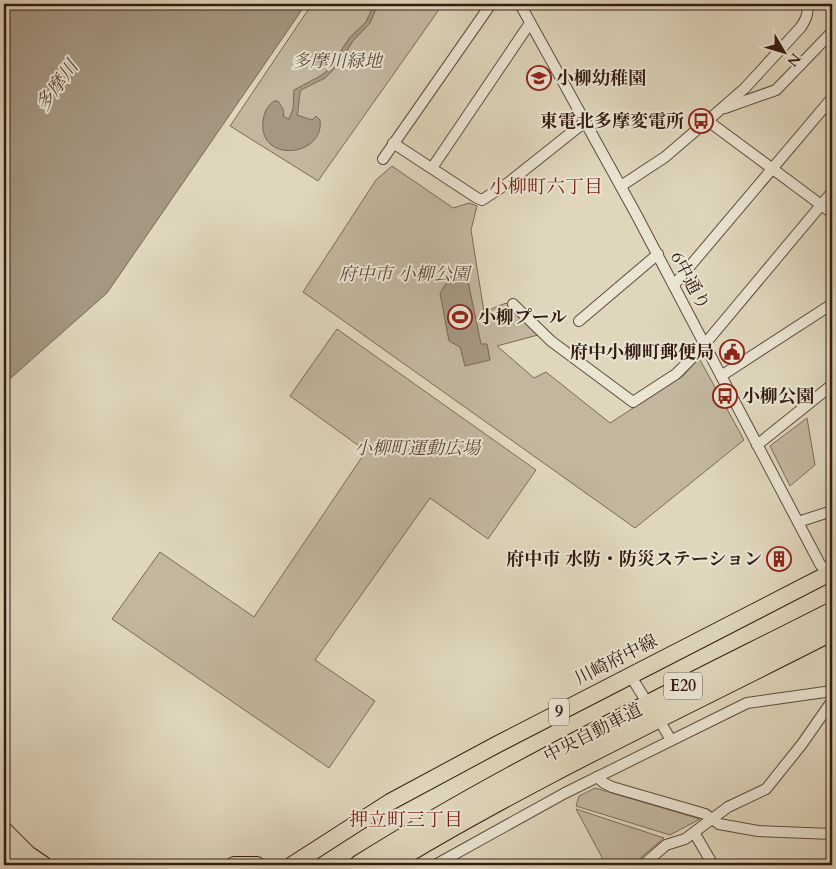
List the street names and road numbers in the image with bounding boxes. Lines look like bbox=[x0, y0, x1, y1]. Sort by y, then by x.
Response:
street label: 6中通り bbox=[664, 247, 716, 315]
street label: 川崎府中線 bbox=[570, 628, 662, 692]
road number: E20 bbox=[664, 672, 702, 699]
street label: 中央自動車道 bbox=[539, 697, 647, 769]
road number: 9 bbox=[549, 699, 569, 726]

